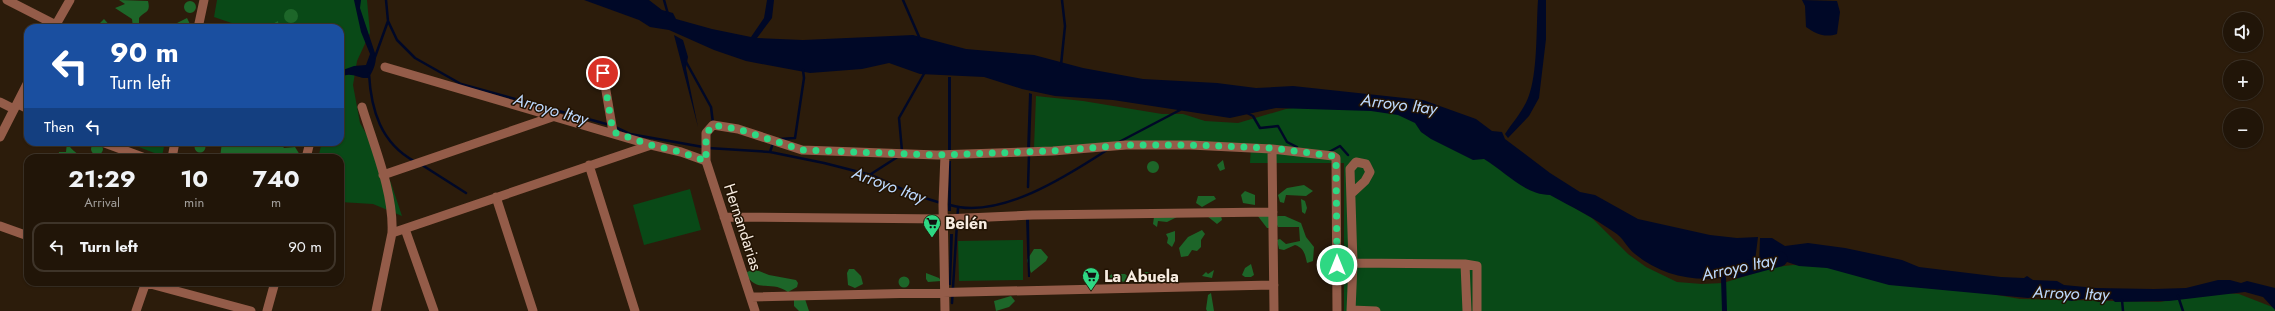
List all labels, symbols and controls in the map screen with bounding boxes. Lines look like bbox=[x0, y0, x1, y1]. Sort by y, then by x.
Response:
map controls bbox=[2223, 12, 2263, 148]
button: sound bbox=[2223, 12, 2263, 52]
text: 90 m bbox=[110, 32, 179, 73]
icon: left bbox=[44, 40, 96, 92]
pin bbox=[586, 56, 620, 90]
button: + bbox=[2223, 60, 2263, 100]
icon: arrive bbox=[592, 62, 614, 84]
text: Turn left bbox=[110, 70, 170, 96]
water label: Arroyo Itay bbox=[510, 87, 593, 132]
water label: Arroyo Itay bbox=[1359, 87, 1440, 121]
button: − bbox=[2223, 108, 2263, 148]
text: Then bbox=[44, 116, 74, 138]
icon: left bbox=[82, 116, 104, 138]
water label: Arroyo Itay bbox=[848, 160, 931, 210]
text: 21:29 bbox=[68, 161, 136, 196]
text: 10 bbox=[180, 161, 208, 196]
text: 740 bbox=[253, 161, 300, 196]
street label: Hernandarias bbox=[718, 181, 768, 273]
text: Arrival bbox=[84, 193, 120, 212]
text: min bbox=[184, 193, 204, 212]
text: m bbox=[271, 193, 281, 212]
place label: Belén bbox=[945, 212, 987, 235]
supermarket icon: Belén bbox=[922, 213, 942, 238]
icon: left bbox=[46, 236, 68, 258]
text: Turn left bbox=[80, 236, 138, 258]
text: 90 m bbox=[288, 236, 322, 258]
position arrow bbox=[1316, 244, 1358, 286]
water label: Arroyo Itay bbox=[1698, 247, 1781, 287]
place label: La Abuela bbox=[1104, 265, 1179, 288]
supermarket icon: La Abuela bbox=[1081, 266, 1101, 291]
water label: Arroyo Itay bbox=[2031, 280, 2111, 306]

